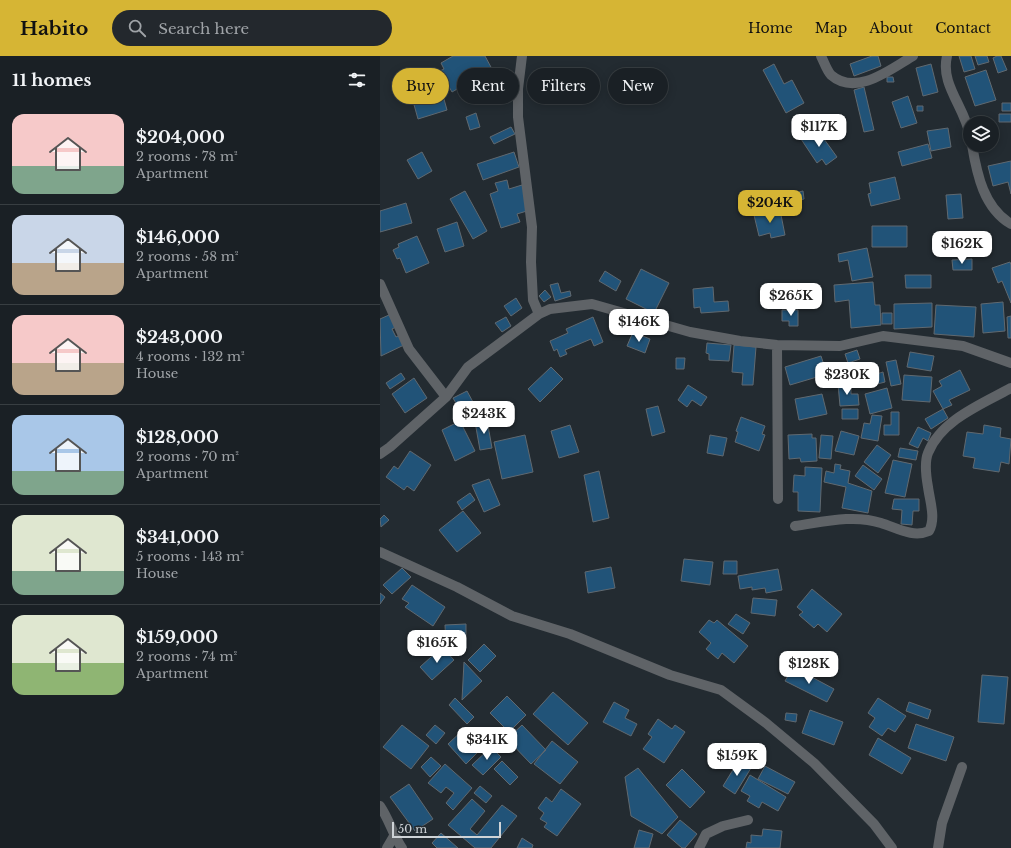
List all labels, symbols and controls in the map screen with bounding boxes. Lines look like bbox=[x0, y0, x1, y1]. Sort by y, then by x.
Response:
search box bbox=[112, 10, 392, 46]
text: Habito bbox=[20, 17, 88, 40]
icon: search bbox=[126, 17, 148, 39]
text: Search here bbox=[158, 19, 249, 38]
text: Home bbox=[748, 19, 793, 37]
text: Map bbox=[815, 19, 847, 37]
text: About bbox=[869, 19, 913, 37]
text: Contact bbox=[935, 19, 991, 37]
chip: Buy bbox=[392, 68, 449, 104]
chip: Rent bbox=[457, 68, 519, 104]
chip: Filters bbox=[527, 68, 600, 104]
chip: New bbox=[608, 68, 668, 104]
icon: filters bbox=[346, 69, 368, 91]
text: 11 homes bbox=[12, 70, 91, 91]
pin: $117K bbox=[791, 114, 847, 148]
map controls bbox=[963, 116, 999, 152]
button: layers bbox=[963, 116, 999, 152]
text: $117K bbox=[800, 118, 838, 135]
text: $204,000 bbox=[136, 127, 225, 148]
icon: home bbox=[44, 130, 92, 178]
text: 2 rooms · 78 m² bbox=[136, 148, 238, 165]
text: Apartment bbox=[136, 165, 208, 182]
pin: $204K bbox=[742, 190, 798, 224]
text: $204K bbox=[747, 194, 793, 211]
text: $146,000 bbox=[136, 227, 220, 248]
icon: home bbox=[44, 231, 92, 279]
pin: $162K bbox=[934, 231, 990, 265]
text: $162K bbox=[941, 235, 983, 252]
text: 2 rooms · 58 m² bbox=[136, 248, 238, 265]
text: Apartment bbox=[136, 265, 208, 282]
pin: $265K bbox=[763, 283, 819, 317]
text: $265K bbox=[769, 287, 813, 304]
pin: $146K bbox=[611, 309, 667, 343]
text: $146K bbox=[618, 313, 660, 330]
text: $243,000 bbox=[136, 327, 223, 348]
icon: home bbox=[44, 331, 92, 379]
text: 4 rooms · 132 m² bbox=[136, 348, 245, 365]
pin: $230K bbox=[819, 362, 875, 396]
text: House bbox=[136, 365, 178, 382]
text: $230K bbox=[824, 366, 870, 383]
pin: $243K bbox=[456, 401, 512, 435]
text: $243K bbox=[462, 405, 506, 422]
text: $128,000 bbox=[136, 427, 219, 448]
icon: home bbox=[44, 431, 92, 479]
text: 2 rooms · 70 m² bbox=[136, 448, 239, 465]
text: Apartment bbox=[136, 465, 208, 482]
text: $341,000 bbox=[136, 527, 219, 548]
icon: home bbox=[44, 531, 92, 579]
text: 5 rooms · 143 m² bbox=[136, 548, 244, 565]
text: House bbox=[136, 565, 178, 582]
text: $159,000 bbox=[136, 627, 218, 648]
pin: $165K bbox=[409, 630, 465, 664]
icon: home bbox=[44, 631, 92, 679]
text: $165K bbox=[416, 634, 458, 651]
text: 2 rooms · 74 m² bbox=[136, 648, 237, 665]
pin: $128K bbox=[781, 651, 837, 685]
text: $128K bbox=[788, 655, 830, 672]
text: Apartment bbox=[136, 665, 208, 682]
pin: $341K bbox=[459, 727, 515, 761]
text: $341K bbox=[466, 731, 508, 748]
pin: $159K bbox=[709, 743, 765, 777]
text: $159K bbox=[716, 747, 758, 764]
scale bar bbox=[392, 820, 501, 839]
text: 50 m bbox=[398, 822, 427, 836]

